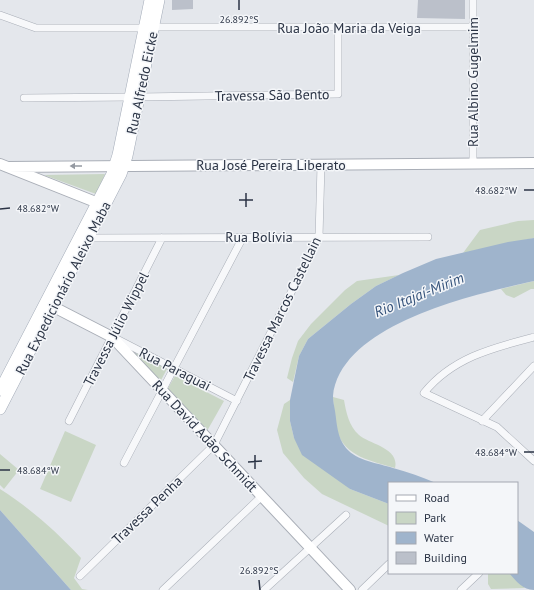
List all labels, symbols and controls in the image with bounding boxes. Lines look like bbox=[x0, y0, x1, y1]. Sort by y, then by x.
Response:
text: 26.892°S bbox=[220, 13, 258, 26]
street label: Rua Albino Gugelmim bbox=[464, 17, 482, 147]
street label: Rua João Maria da Veiga bbox=[277, 19, 421, 37]
street label: Rua Alfredo Eicke bbox=[122, 30, 162, 136]
street label: Travessa São Bento bbox=[214, 85, 330, 105]
street label: Rua José Pereira Liberato bbox=[196, 156, 346, 174]
one-way arrow bbox=[69, 163, 82, 169]
text: 48.682°W bbox=[475, 184, 518, 197]
street label: Rua Expedicionário Aleixo Maba bbox=[11, 198, 115, 378]
text: 48.682°W bbox=[17, 202, 60, 215]
street label: Rua Bolívia bbox=[225, 228, 293, 246]
street label: Travessa Marcos Castellain bbox=[239, 234, 325, 384]
water label: Rio Itajaí-Mirim bbox=[371, 268, 467, 321]
street label: Travessa Júlio Wippel bbox=[79, 269, 153, 389]
street label: Rua Paraguai bbox=[136, 343, 214, 395]
street label: Rua David Adão Schmidt bbox=[148, 376, 262, 496]
text: 48.684°W bbox=[475, 446, 518, 459]
text: 48.684°W bbox=[17, 464, 60, 477]
street label: Travessa Penha bbox=[108, 472, 186, 548]
legend bbox=[388, 482, 518, 574]
text: Road bbox=[424, 490, 449, 505]
text: Park bbox=[424, 510, 446, 525]
text: Water bbox=[424, 530, 454, 545]
text: Building bbox=[424, 550, 467, 565]
text: 26.892°S bbox=[240, 564, 278, 577]

